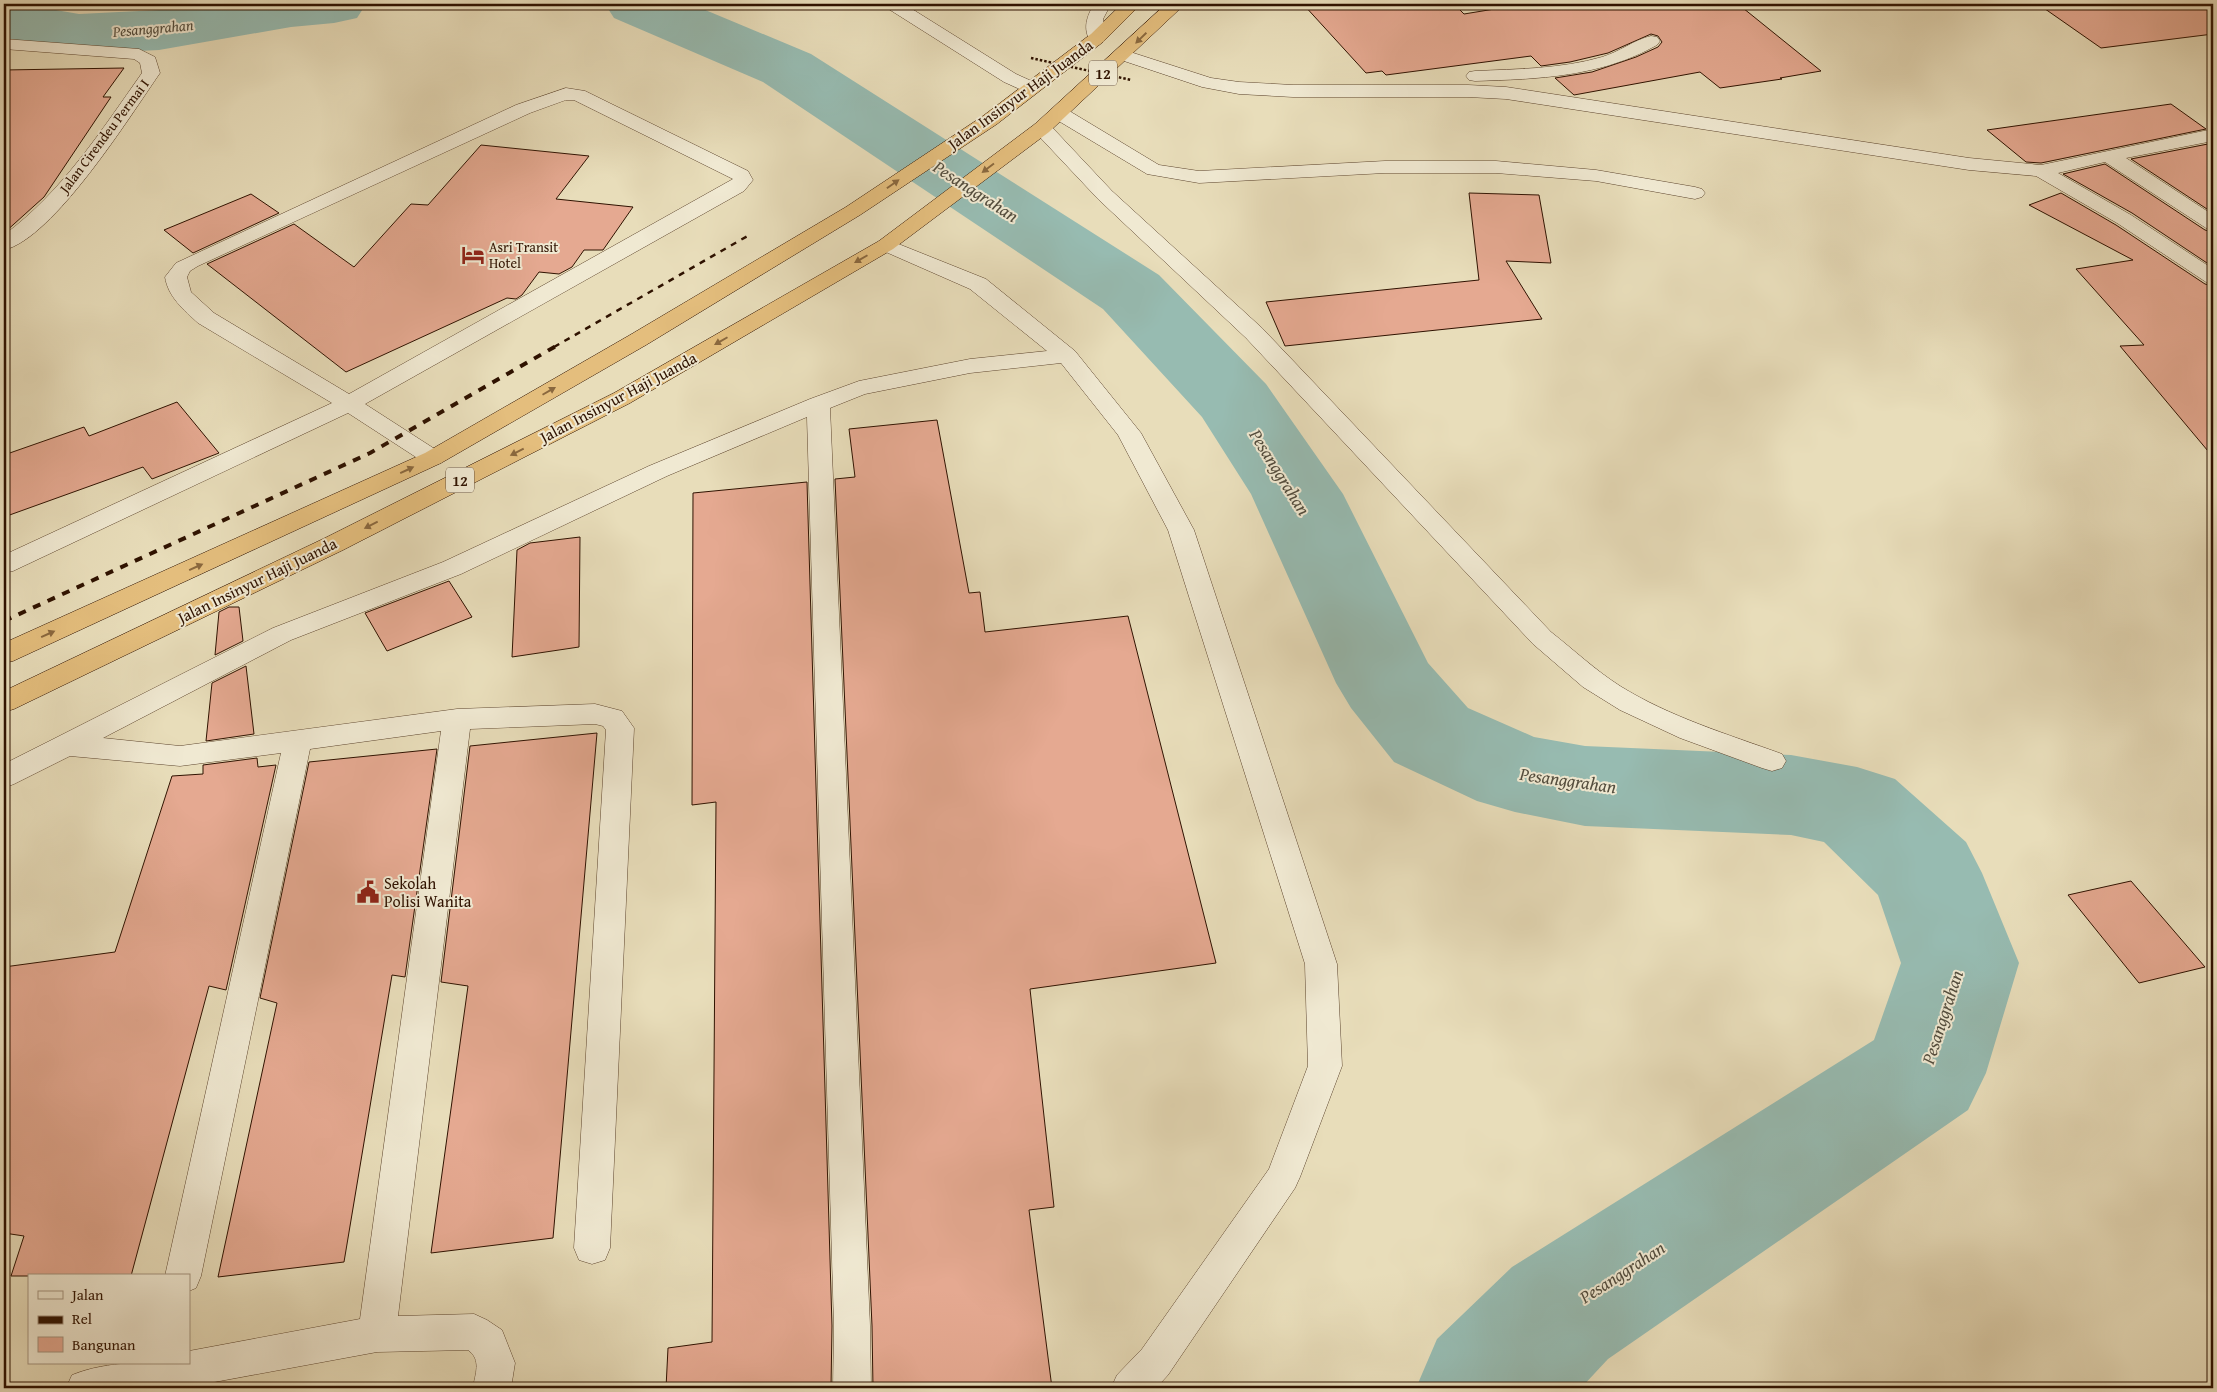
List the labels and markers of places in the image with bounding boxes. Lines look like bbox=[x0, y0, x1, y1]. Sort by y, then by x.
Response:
place label: Asri Transit Hotel bbox=[489, 237, 558, 273]
hotel icon: Asri Transit Hotel bbox=[460, 242, 486, 268]
place label: Sekolah Polisi Wanita bbox=[384, 871, 472, 913]
public building icon: Sekolah Polisi Wanita bbox=[355, 879, 381, 905]

